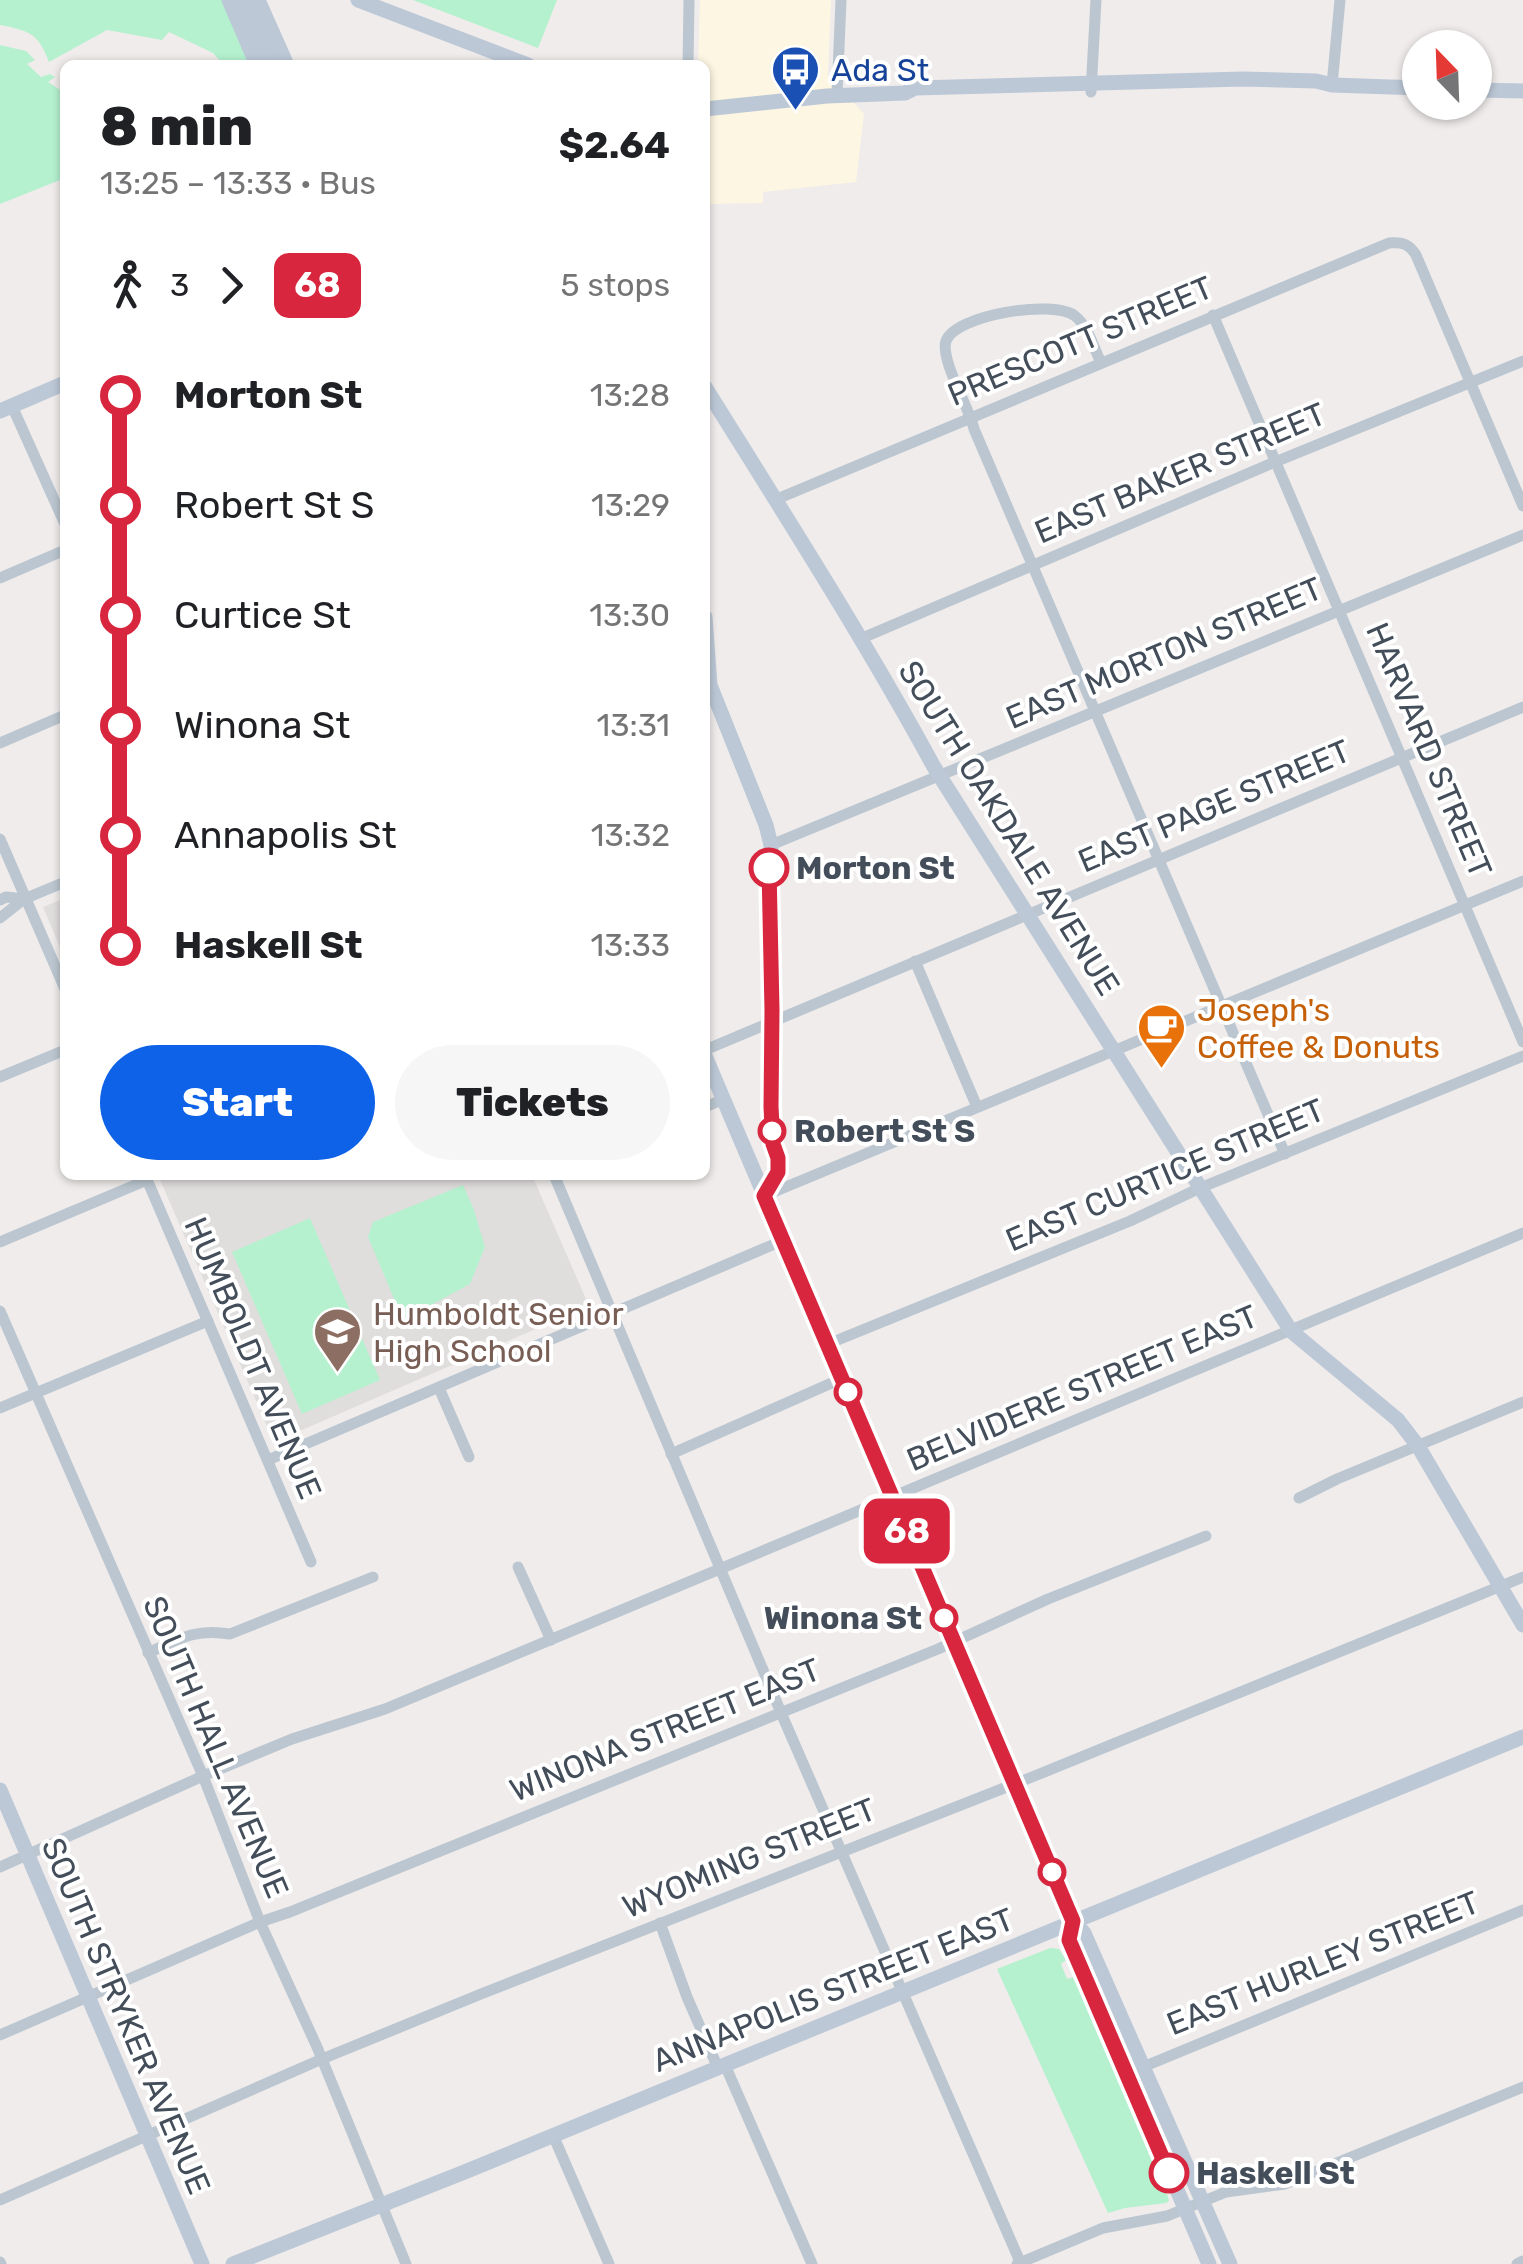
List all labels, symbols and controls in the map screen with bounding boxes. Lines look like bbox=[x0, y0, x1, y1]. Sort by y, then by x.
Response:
north arrow bbox=[1402, 30, 1492, 120]
map controls bbox=[1402, 30, 1492, 120]
bus stop icon: Ada St bbox=[770, 44, 822, 112]
place label: Ada St bbox=[831, 51, 929, 89]
text: 8 min bbox=[100, 94, 253, 159]
text: $2.64 bbox=[559, 122, 670, 168]
text: 13:25 – 13:33 · Bus bbox=[100, 164, 376, 202]
icon: walk bbox=[100, 258, 155, 313]
icon: forward bbox=[204, 258, 259, 313]
text: 68 bbox=[294, 264, 341, 306]
text: 3 bbox=[170, 266, 189, 304]
text: 5 stops bbox=[561, 266, 670, 304]
street label: PRESCOTT STREET bbox=[942, 268, 1218, 414]
text: Morton St bbox=[174, 372, 362, 418]
text: 13:28 bbox=[590, 376, 670, 414]
street label: EAST BAKER STREET bbox=[1029, 395, 1331, 551]
text: Robert St S bbox=[174, 482, 374, 528]
text: 13:29 bbox=[591, 486, 670, 524]
street label: EAST MORTON STREET bbox=[1000, 569, 1328, 737]
text: Curtice St bbox=[174, 592, 351, 638]
text: 13:30 bbox=[589, 596, 670, 634]
street label: HARVARD STREET bbox=[1358, 617, 1500, 883]
street label: SOUTH OAKDALE AVENUE bbox=[890, 654, 1128, 1002]
text: Winona St bbox=[174, 702, 350, 748]
text: 13:31 bbox=[597, 706, 670, 744]
street label: EAST PAGE STREET bbox=[1072, 732, 1356, 880]
text: Annapolis St bbox=[174, 812, 397, 858]
text: 13:32 bbox=[591, 816, 670, 854]
marker: Morton St bbox=[750, 849, 788, 887]
place label: Morton St bbox=[796, 849, 955, 887]
text: Haskell St bbox=[174, 922, 362, 968]
text: 13:33 bbox=[590, 926, 670, 964]
place label: Joseph's Coffee & Donuts bbox=[1197, 991, 1440, 1066]
cafe icon: Joseph's Coffee & Donuts bbox=[1136, 1002, 1188, 1070]
button: Start bbox=[100, 1045, 375, 1160]
button: Tickets bbox=[395, 1045, 670, 1160]
street label: EAST CURTICE STREET bbox=[1000, 1091, 1330, 1259]
place label: Robert St S bbox=[794, 1112, 975, 1150]
marker: Robert St S bbox=[759, 1118, 785, 1144]
street label: HUMBOLDT AVENUE bbox=[176, 1211, 330, 1505]
place label: Humboldt Senior High School bbox=[373, 1295, 624, 1370]
street label: BELVIDERE STREET EAST bbox=[901, 1297, 1263, 1479]
school or university icon: Humboldt Senior High School bbox=[312, 1306, 364, 1374]
unlabelled marker bbox=[835, 1379, 861, 1405]
line badge: 68 bbox=[862, 1498, 952, 1564]
text: 68 bbox=[884, 1510, 930, 1552]
street label: SOUTH HALL AVENUE bbox=[135, 1590, 297, 1904]
place label: Winona St bbox=[764, 1599, 922, 1637]
marker: Winona St bbox=[931, 1605, 957, 1631]
street label: WINONA STREET EAST bbox=[504, 1650, 826, 1810]
street label: WYOMING STREET bbox=[617, 1790, 881, 1926]
street label: SOUTH STRYKER AVENUE bbox=[34, 1832, 218, 2200]
unlabelled marker bbox=[1039, 1859, 1065, 1885]
street label: EAST HURLEY STREET bbox=[1161, 1883, 1485, 2043]
street label: ANNAPOLIS STREET EAST bbox=[647, 1900, 1019, 2080]
marker: Haskell St bbox=[1150, 2154, 1188, 2192]
place label: Haskell St bbox=[1196, 2154, 1355, 2192]

